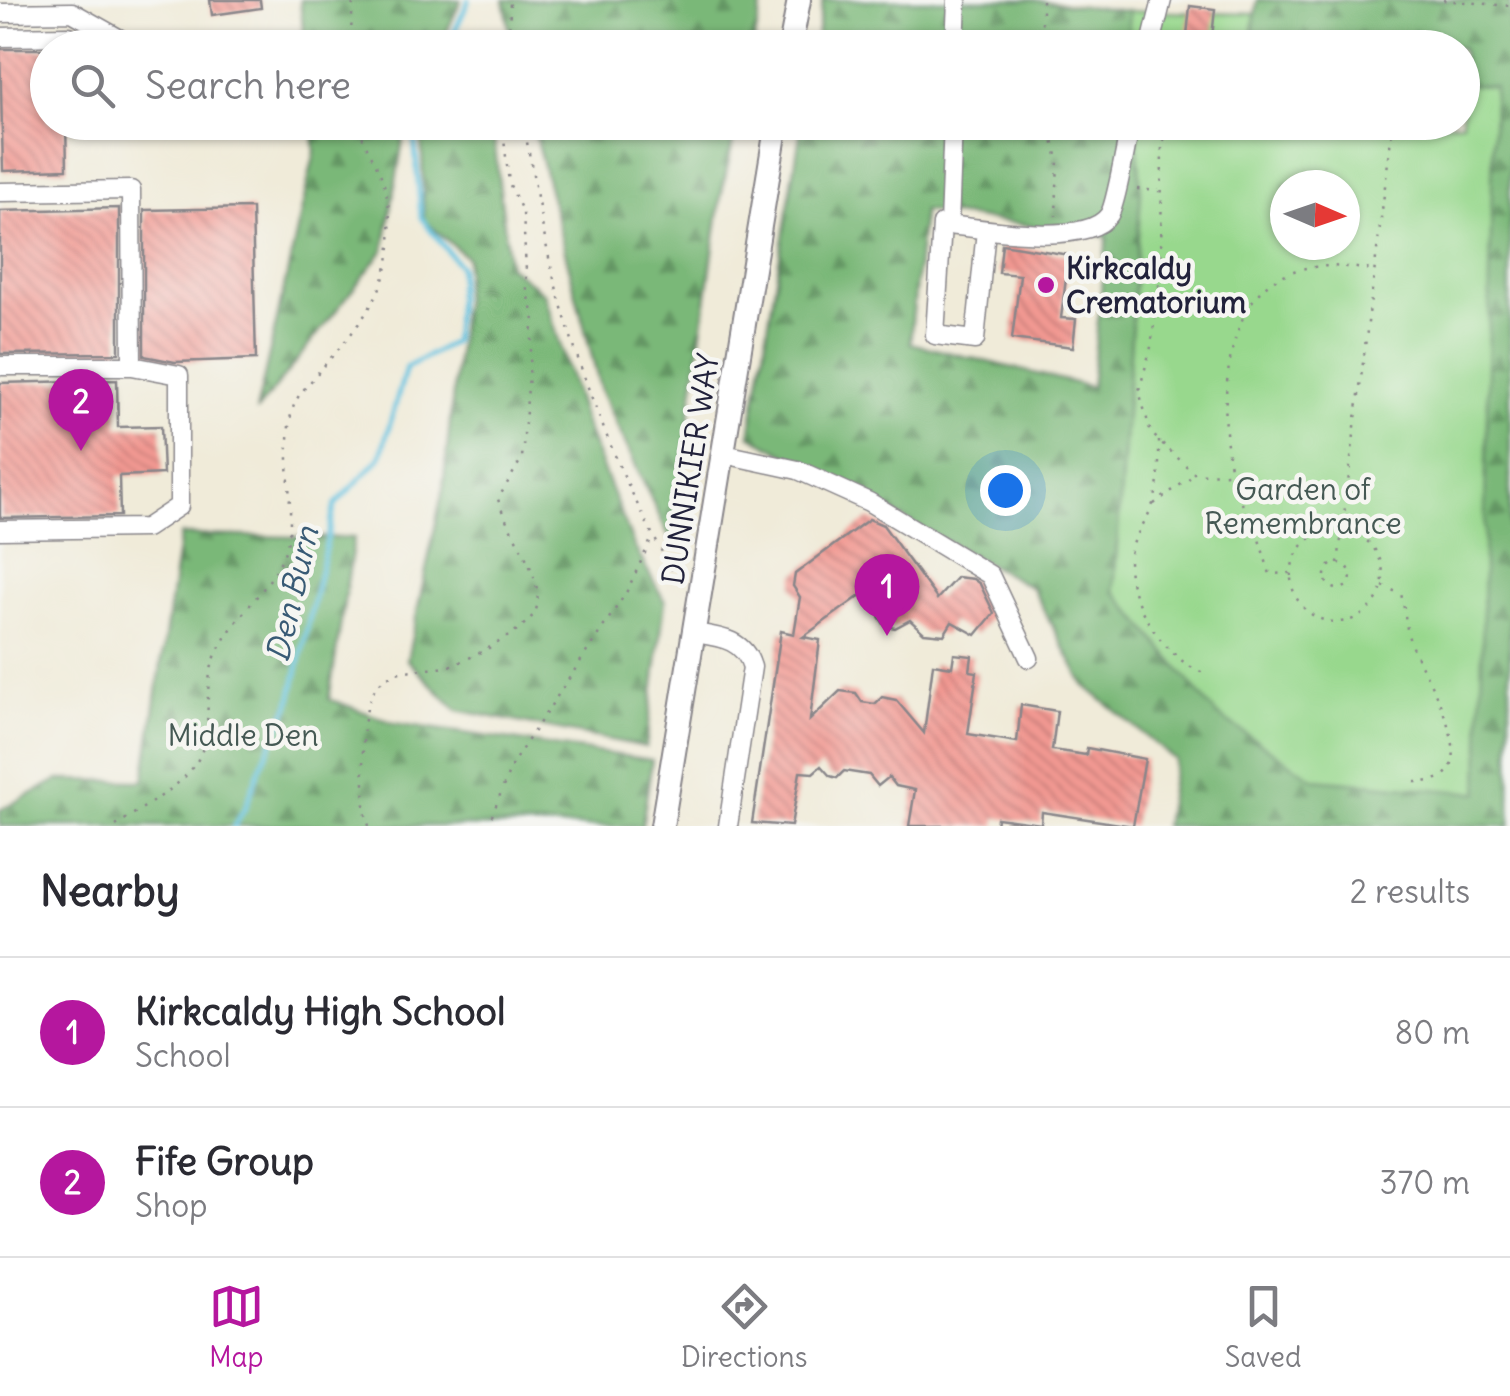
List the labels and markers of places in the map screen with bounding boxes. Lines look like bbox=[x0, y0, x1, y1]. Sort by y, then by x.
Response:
place label: Kirkcaldy Crematorium bbox=[1066, 249, 1246, 321]
marker: Kirkcaldy Crematorium bbox=[1035, 274, 1057, 296]
pin: 2 bbox=[48, 368, 114, 451]
pin: 1 bbox=[854, 554, 920, 636]

